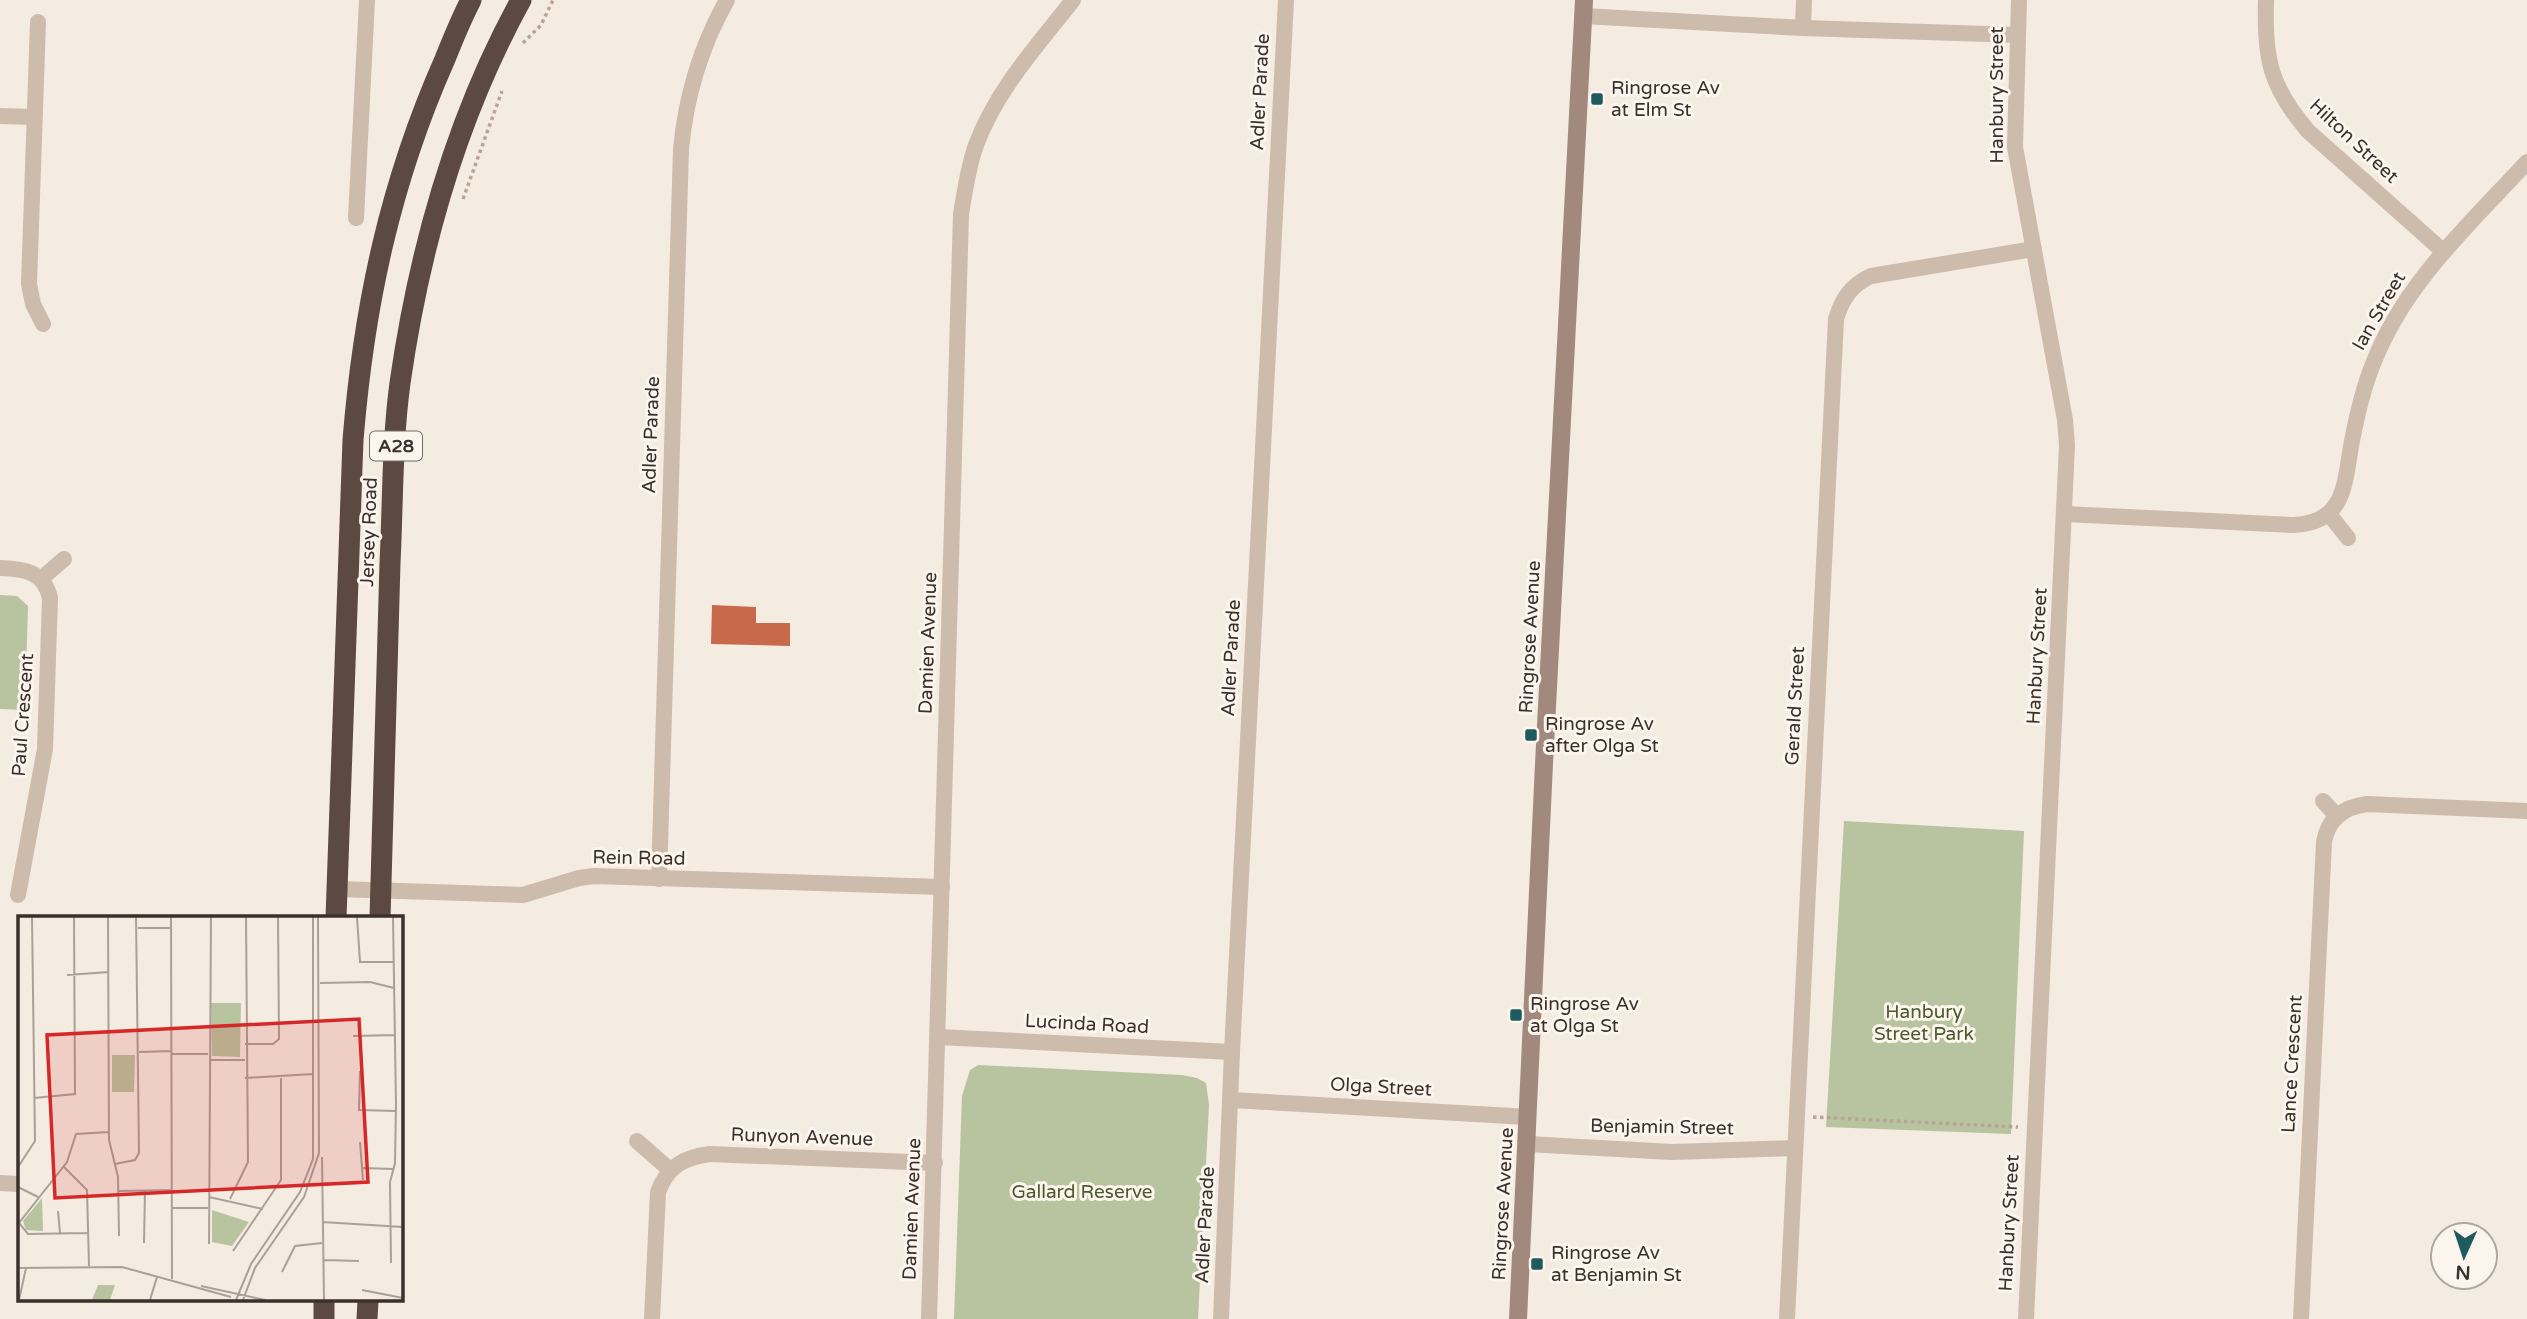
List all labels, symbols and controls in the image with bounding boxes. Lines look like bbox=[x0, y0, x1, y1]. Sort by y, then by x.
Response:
street label: Hanbury Street bbox=[1986, 27, 2008, 163]
street label: Adler Parade bbox=[1246, 33, 1274, 151]
place label: Ringrose Av at Elm St bbox=[1611, 77, 1720, 121]
marker: Ringrose Av at Elm St bbox=[1589, 91, 1605, 107]
street label: Hilton Street bbox=[2305, 94, 2403, 188]
street label: Ian Street bbox=[2348, 268, 2410, 354]
street label: Adler Parade bbox=[638, 376, 664, 494]
road number: A28 bbox=[370, 432, 422, 461]
street label: Jersey Road bbox=[356, 477, 382, 587]
street label: Ringrose Avenue bbox=[1515, 560, 1545, 714]
street label: Damien Avenue bbox=[915, 572, 941, 714]
street label: Hanbury Street bbox=[2022, 587, 2052, 725]
street label: Adler Parade bbox=[1217, 599, 1245, 717]
street label: Gerald Street bbox=[1781, 646, 1809, 766]
street label: Paul Crescent bbox=[8, 653, 38, 777]
place label: Ringrose Av after Olga St bbox=[1545, 713, 1659, 757]
marker: Ringrose Av after Olga St bbox=[1523, 727, 1539, 743]
street label: Rein Road bbox=[592, 846, 686, 870]
inset map bbox=[18, 916, 402, 1302]
place label: Ringrose Av at Olga St bbox=[1530, 993, 1639, 1037]
street label: Lance Crescent bbox=[2277, 994, 2307, 1134]
park label: Hanbury Street Park bbox=[1874, 1001, 1974, 1045]
marker: Ringrose Av at Olga St bbox=[1508, 1007, 1524, 1023]
street label: Lucinda Road bbox=[1024, 1010, 1150, 1038]
street label: Olga Street bbox=[1330, 1073, 1432, 1101]
street label: Benjamin Street bbox=[1590, 1115, 1734, 1139]
street label: Runyon Avenue bbox=[730, 1124, 874, 1150]
street label: Ringrose Avenue bbox=[1488, 1127, 1518, 1281]
street label: Damien Avenue bbox=[899, 1138, 925, 1280]
street label: Hanbury Street bbox=[1994, 1154, 2024, 1292]
street label: Adler Parade bbox=[1191, 1166, 1219, 1284]
park label: Gallard Reserve bbox=[1011, 1181, 1153, 1203]
north arrow bbox=[2429, 1221, 2499, 1291]
place label: Ringrose Av at Benjamin St bbox=[1551, 1242, 1682, 1286]
marker: Ringrose Av at Benjamin St bbox=[1529, 1256, 1545, 1272]
text: N bbox=[2455, 1261, 2471, 1283]

